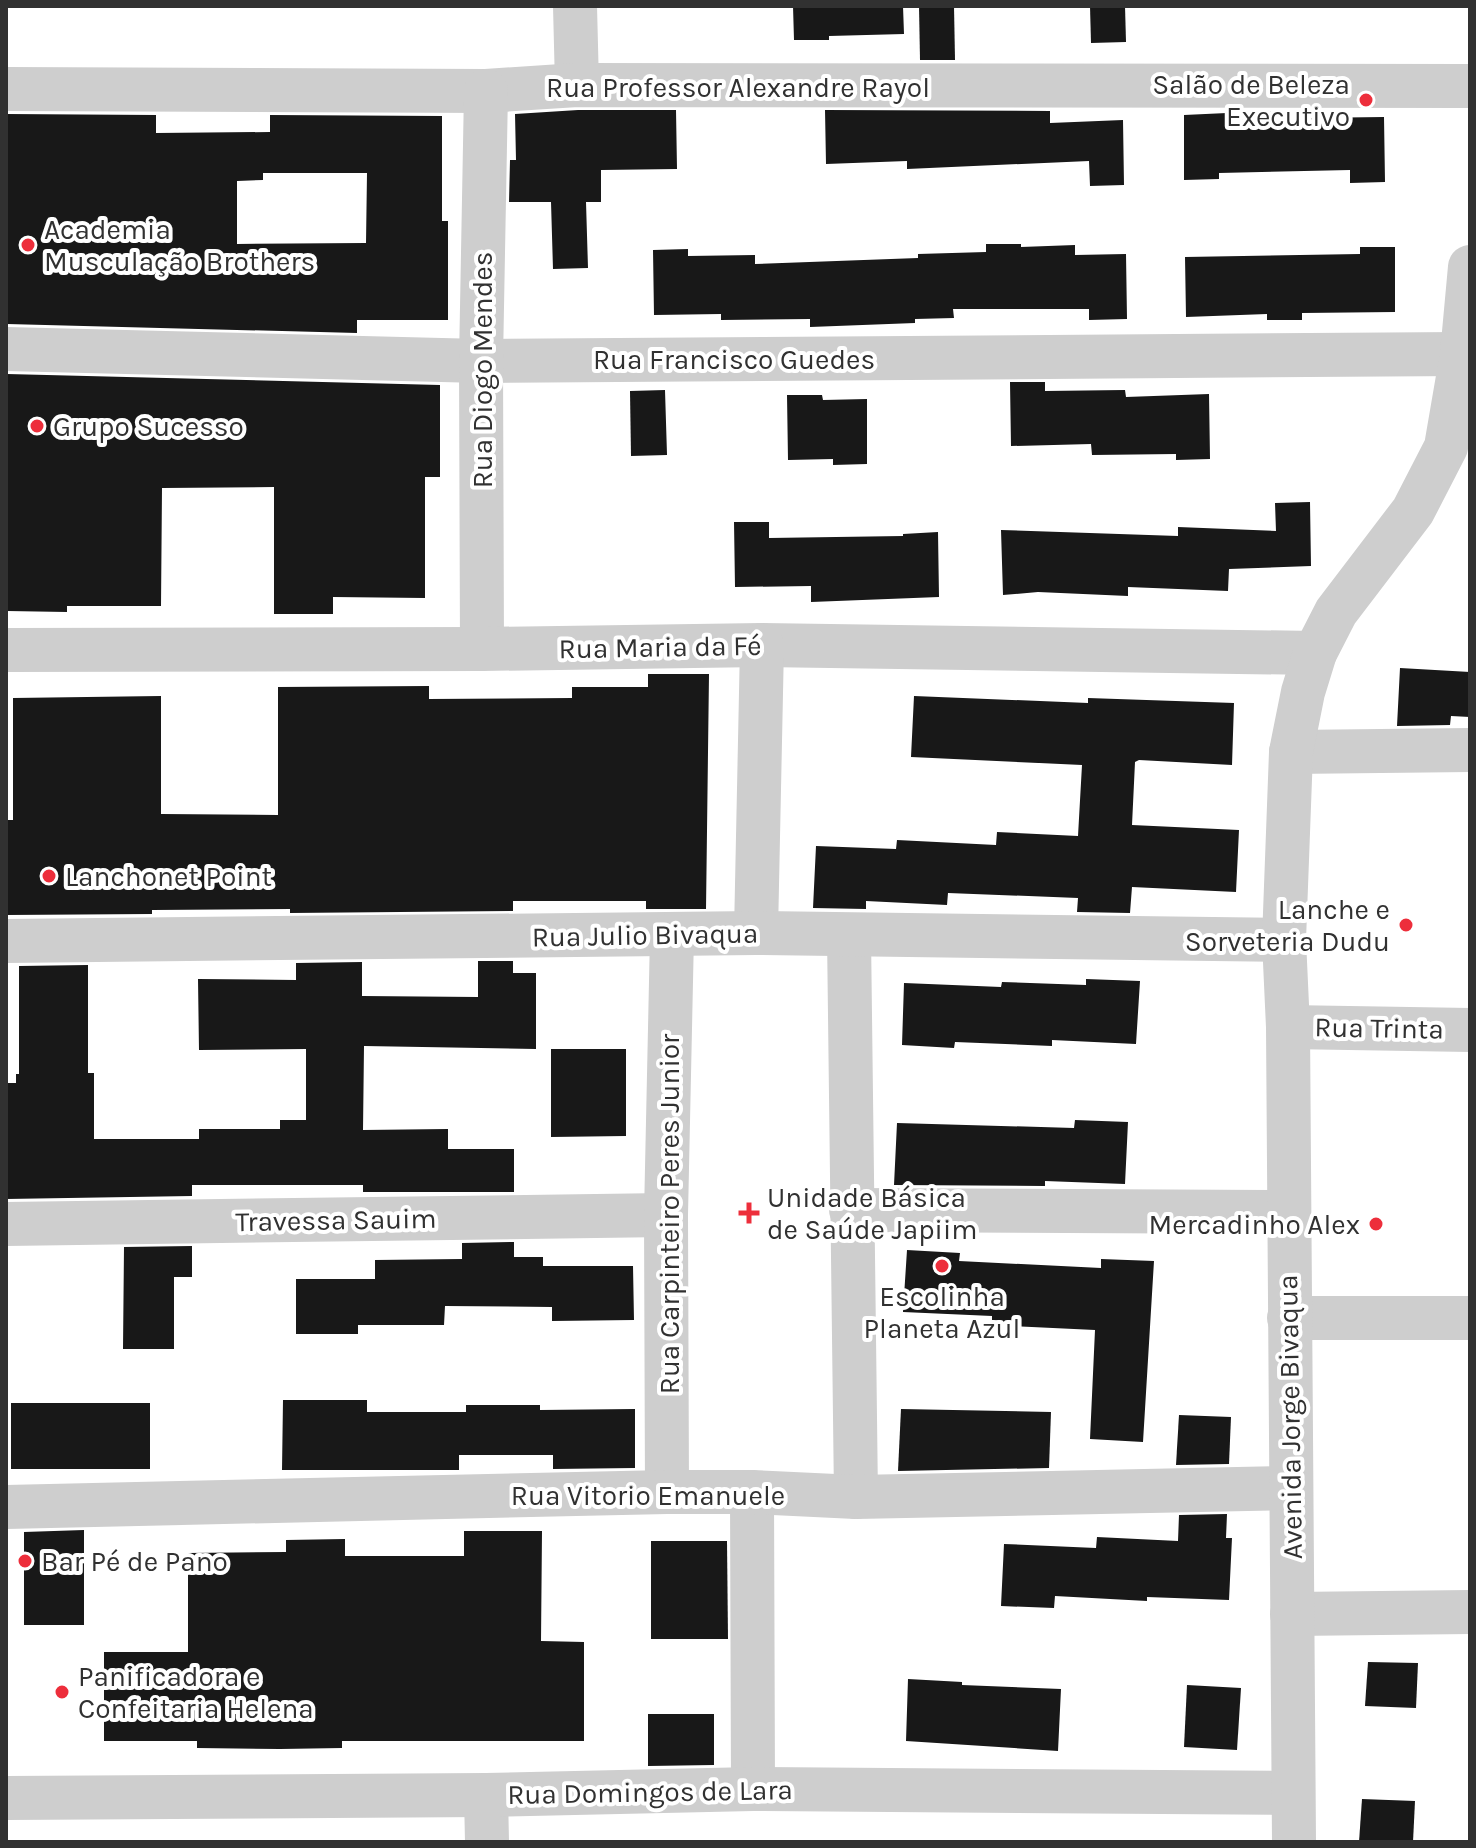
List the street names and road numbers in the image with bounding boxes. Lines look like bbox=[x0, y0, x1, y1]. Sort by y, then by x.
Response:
street label: Rua Professor Alexandre Rayol bbox=[546, 71, 930, 104]
street label: Rua Diogo Mendes bbox=[466, 252, 499, 488]
street label: Rua Francisco Guedes bbox=[593, 343, 875, 376]
street label: Rua Maria da Fé bbox=[558, 629, 762, 665]
street label: Rua Julio Bivaqua bbox=[531, 917, 759, 953]
street label: Rua Trinta bbox=[1314, 1010, 1444, 1046]
street label: Rua Carpinteiro Peres Junior bbox=[653, 1033, 686, 1394]
street label: Travessa Sauim bbox=[235, 1202, 437, 1238]
street label: Avenida Jorge Bivaqua bbox=[1271, 1274, 1309, 1560]
street label: Rua Vitorio Emanuele bbox=[511, 1479, 785, 1512]
street label: Rua Domingos de Lara bbox=[507, 1773, 793, 1811]

